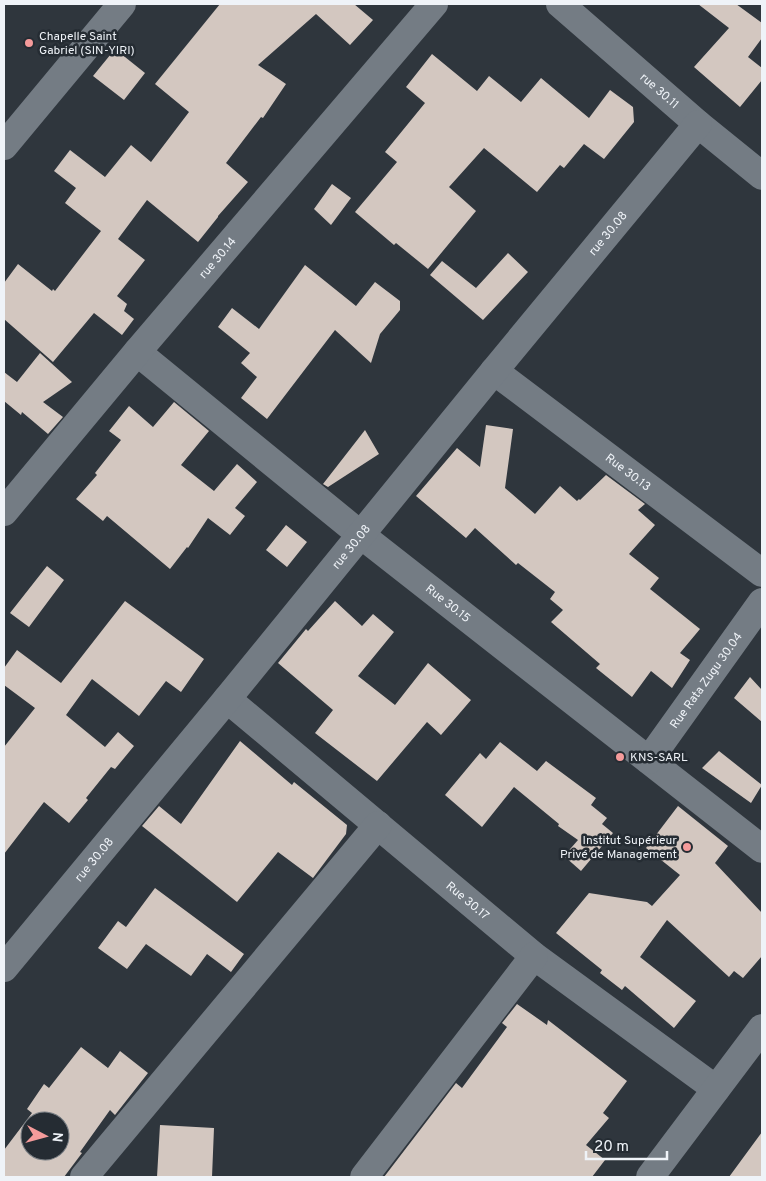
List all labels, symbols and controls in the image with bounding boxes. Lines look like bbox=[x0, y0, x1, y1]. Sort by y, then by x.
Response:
place label: Chapelle Saint Gabriel (SIN-YIRI) bbox=[39, 29, 135, 59]
marker: Chapelle Saint Gabriel (SIN-YIRI) bbox=[23, 37, 35, 49]
street label: rue 30.11 bbox=[636, 70, 682, 113]
street label: rue 30.08 bbox=[585, 208, 632, 259]
street label: rue 30.14 bbox=[196, 234, 240, 283]
street label: Rue 30.13 bbox=[602, 451, 654, 495]
street label: rue 30.08 bbox=[329, 522, 375, 573]
street label: Rue 30.15 bbox=[422, 581, 473, 627]
street label: Rue Rata Zugu 30.04 bbox=[667, 629, 747, 732]
place label: KNS-SARL bbox=[630, 750, 688, 766]
marker: KNS-SARL bbox=[614, 751, 626, 763]
place label: Institut Supérieur Privé de Management bbox=[560, 833, 677, 863]
street label: rue 30.08 bbox=[72, 835, 118, 886]
marker: Institut Supérieur Privé de Management bbox=[681, 841, 693, 853]
street label: Rue 30.17 bbox=[442, 878, 492, 924]
north arrow bbox=[20, 1111, 70, 1161]
scale bar bbox=[586, 1128, 667, 1160]
text: N bbox=[47, 1131, 65, 1143]
text: 20 m bbox=[594, 1138, 629, 1157]

